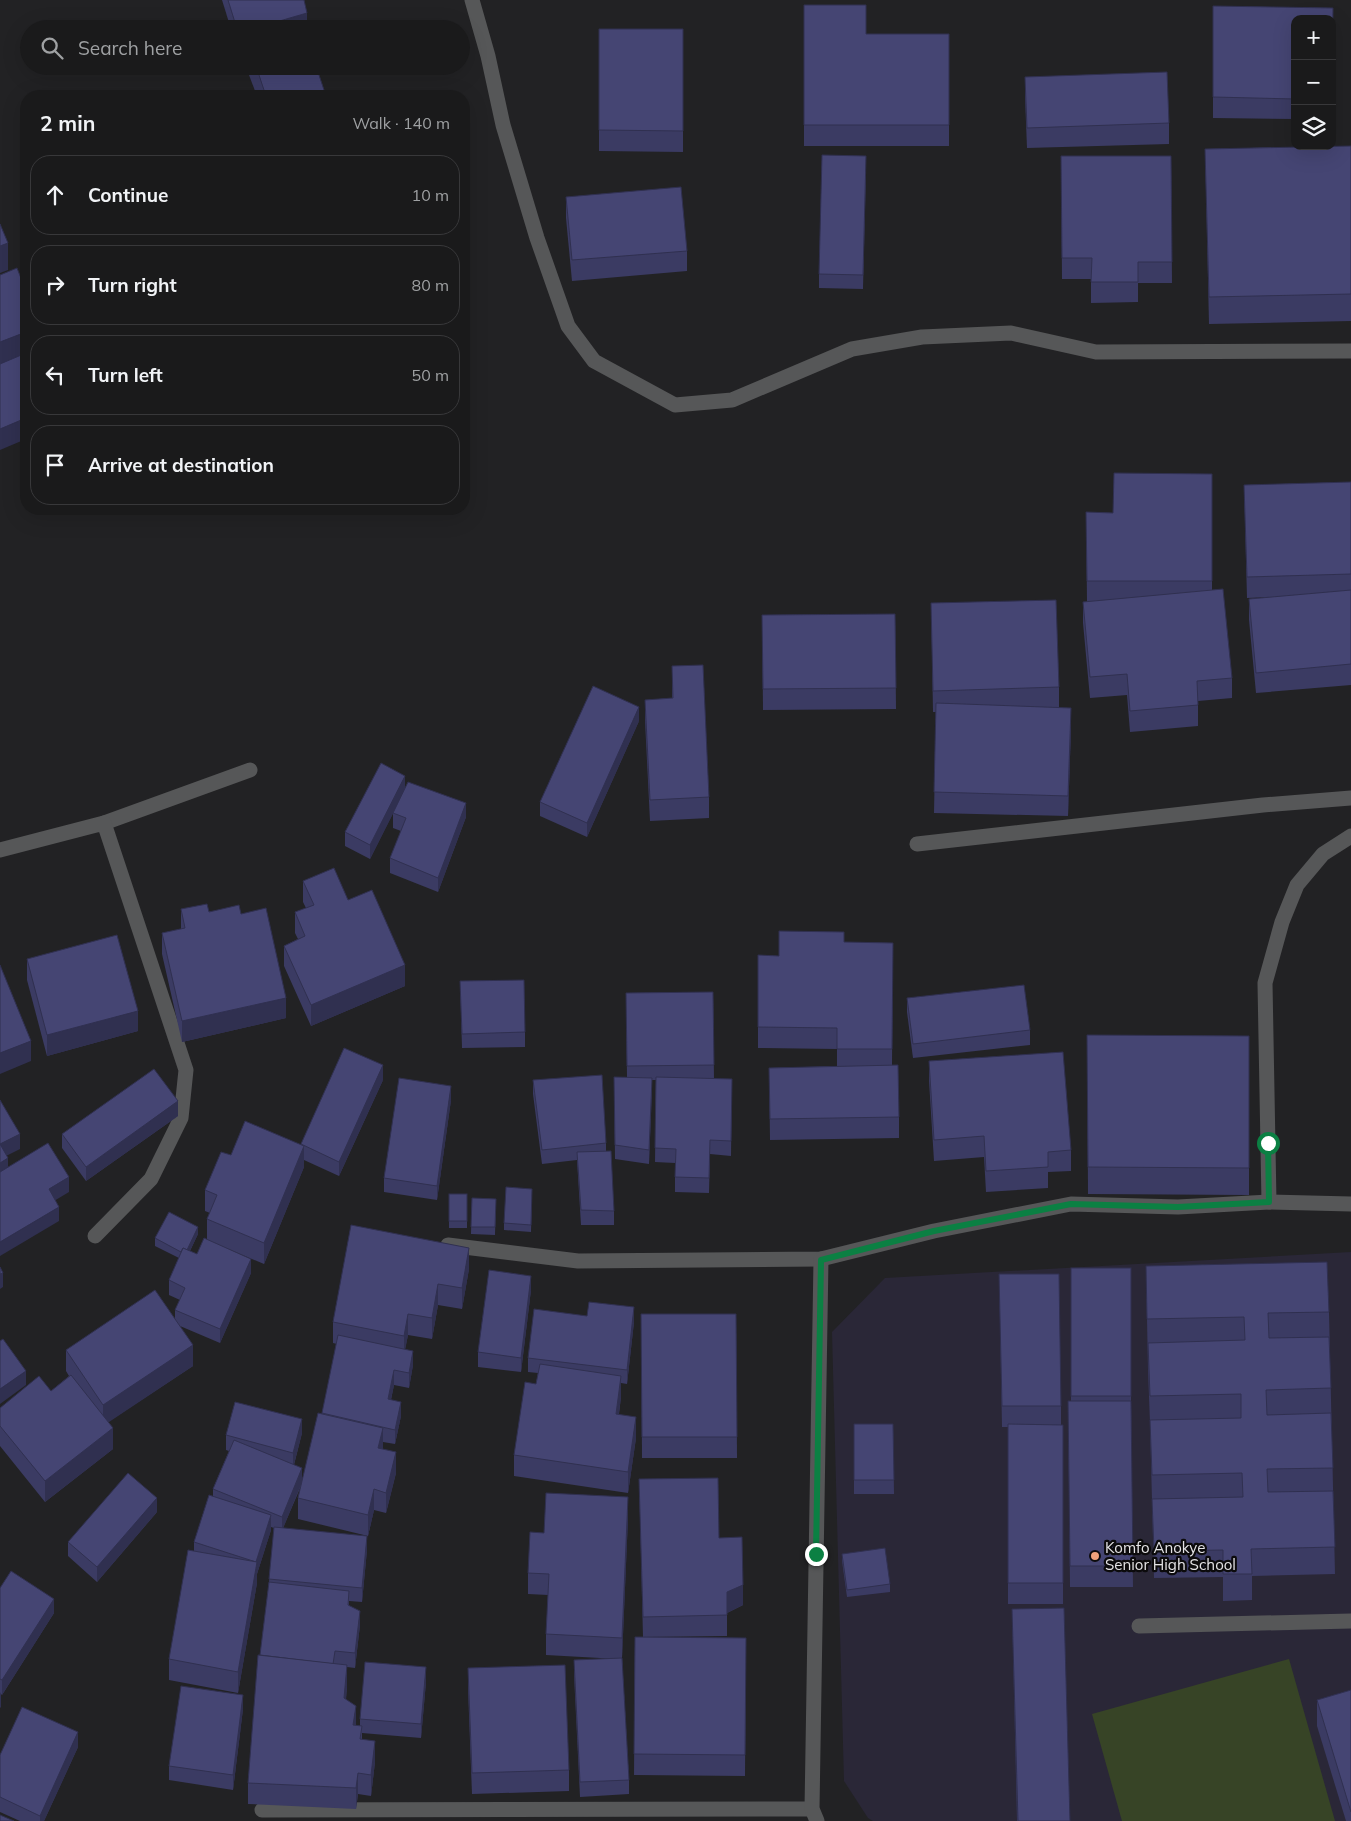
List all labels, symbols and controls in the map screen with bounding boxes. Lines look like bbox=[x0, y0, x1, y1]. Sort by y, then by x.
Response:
map controls bbox=[1291, 15, 1336, 150]
button: + bbox=[1291, 15, 1336, 60]
search box bbox=[20, 20, 470, 75]
icon: search bbox=[38, 34, 66, 62]
text: Search here bbox=[78, 36, 182, 60]
button: − bbox=[1291, 60, 1336, 105]
button: layers bbox=[1291, 105, 1336, 150]
text: 2 min bbox=[40, 110, 95, 136]
text: Walk · 140 m bbox=[352, 113, 450, 133]
icon: ahead bbox=[41, 181, 69, 209]
text: Continue bbox=[88, 183, 168, 207]
text: 10 m bbox=[412, 185, 449, 205]
icon: right bbox=[41, 271, 69, 299]
text: Turn right bbox=[88, 273, 177, 297]
text: 80 m bbox=[412, 275, 449, 295]
icon: left bbox=[41, 361, 69, 389]
text: Turn left bbox=[88, 363, 163, 387]
text: 50 m bbox=[412, 365, 449, 385]
icon: arrive bbox=[41, 451, 69, 479]
text: Arrive at destination bbox=[88, 453, 274, 477]
route start bbox=[1257, 1132, 1280, 1155]
place label: Komfo Anokye Senior High School bbox=[1105, 1538, 1236, 1574]
route end bbox=[805, 1543, 828, 1566]
marker: Komfo Anokye Senior High School bbox=[1089, 1550, 1101, 1562]

